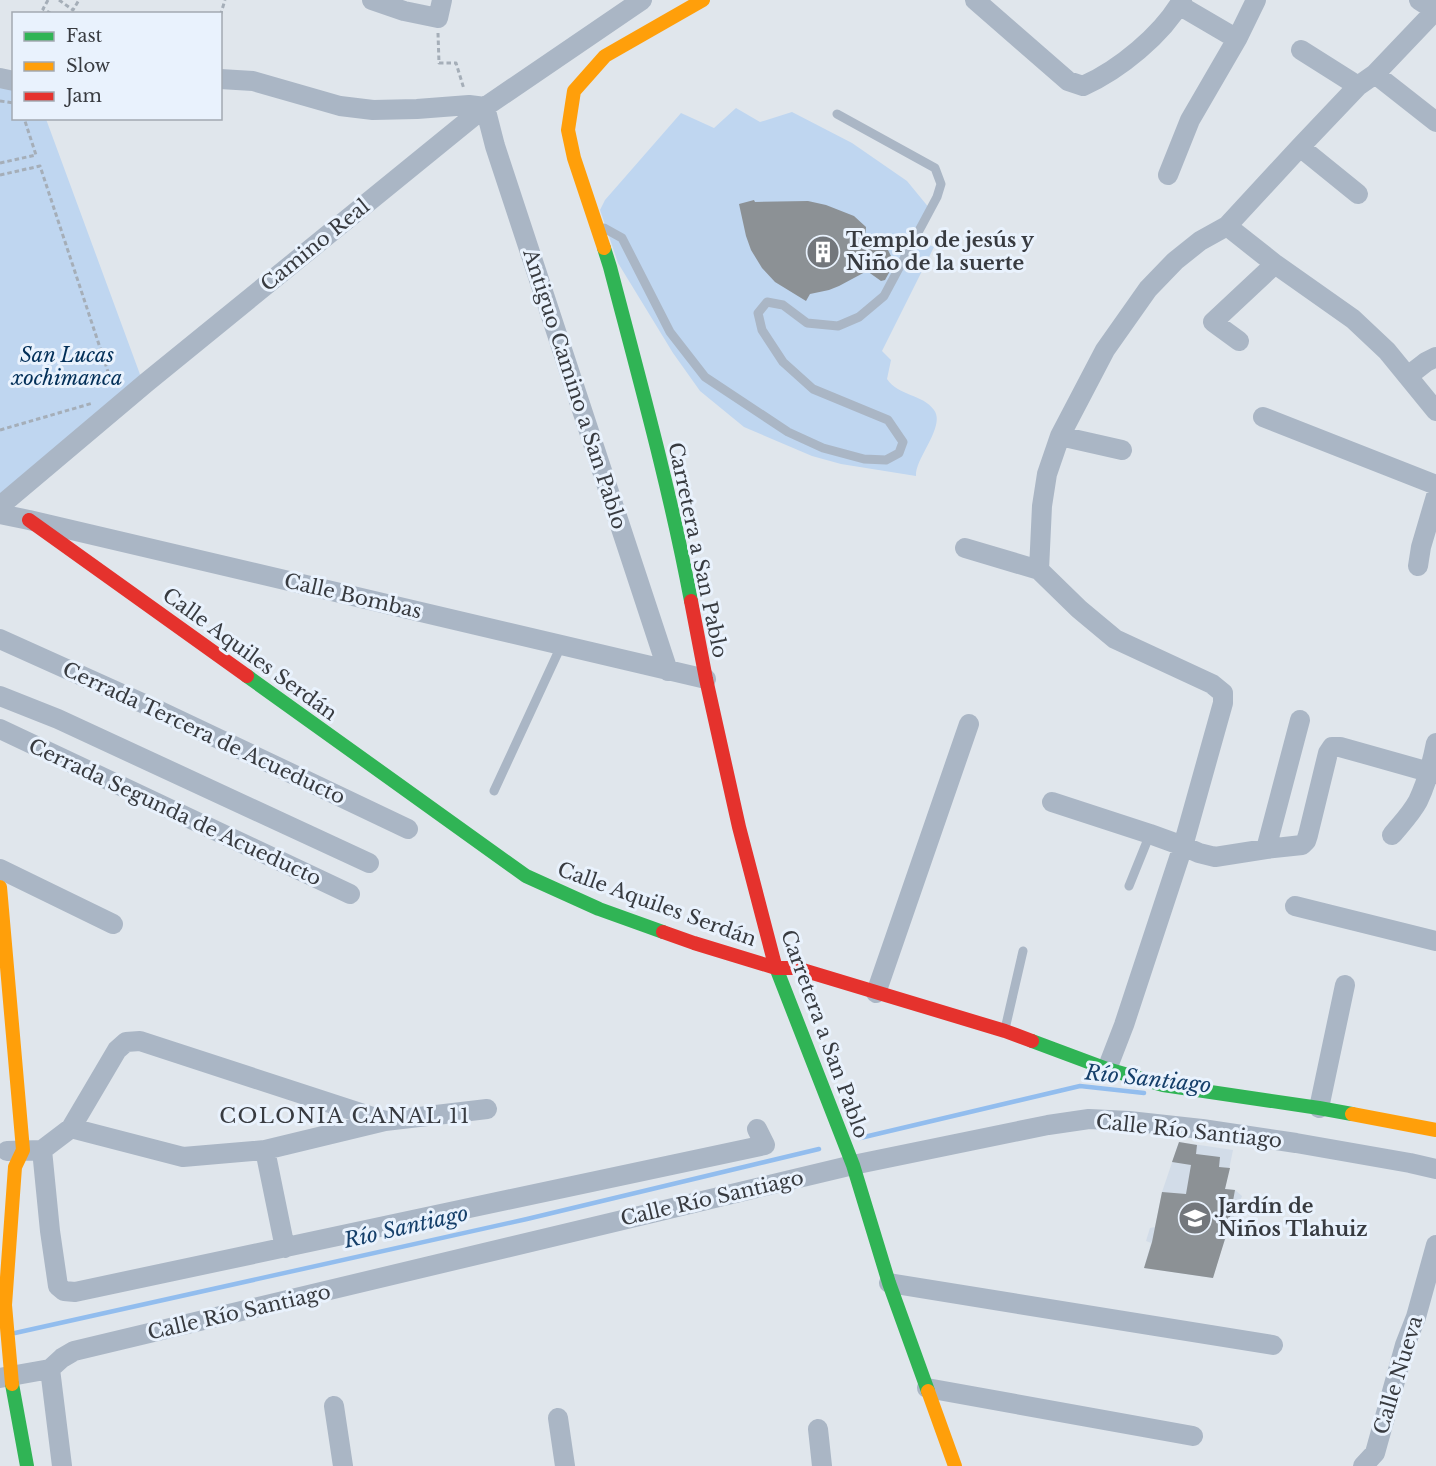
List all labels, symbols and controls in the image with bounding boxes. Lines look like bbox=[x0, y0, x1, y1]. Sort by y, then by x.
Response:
legend bbox=[12, 12, 222, 120]
text: Fast bbox=[66, 25, 103, 47]
text: Slow bbox=[66, 55, 111, 77]
text: Jam bbox=[64, 85, 102, 107]
street label: Camino Real bbox=[256, 194, 374, 296]
place label: Templo de jesús y Niño de la suerte bbox=[846, 228, 1035, 275]
building icon: Templo de jesús y Niño de la suerte bbox=[805, 234, 841, 270]
street label: Antiguo Camino a San Pablo bbox=[518, 245, 632, 532]
park label: San Lucas xochimanca bbox=[10, 343, 122, 390]
street label: Carretera a San Pablo bbox=[663, 440, 733, 660]
street label: Calle Bombas bbox=[282, 569, 424, 623]
street label: Calle Aquiles Serdán bbox=[158, 583, 342, 725]
street label: Cerrada Tercera de Acueducto bbox=[59, 657, 349, 809]
street label: Cerrada Segunda de Acueducto bbox=[25, 733, 325, 891]
street label: Calle Aquiles Serdán bbox=[554, 857, 760, 951]
street label: Carretera a San Pablo bbox=[776, 927, 874, 1141]
water label: Río Santiago bbox=[1083, 1059, 1212, 1099]
district label: COLONIA CANAL 11 bbox=[219, 1103, 471, 1129]
street label: Calle Río Santiago bbox=[1095, 1109, 1283, 1153]
street label: Calle Río Santiago bbox=[618, 1165, 806, 1231]
place label: Jardín de Niños Tlahuiz bbox=[1214, 1194, 1368, 1241]
water label: Río Santiago bbox=[340, 1200, 471, 1254]
school or university icon: Jardín de Niños Tlahuiz bbox=[1177, 1200, 1213, 1236]
street label: Calle Río Santiago bbox=[145, 1279, 333, 1345]
street label: Calle Nueva bbox=[1369, 1312, 1428, 1437]

